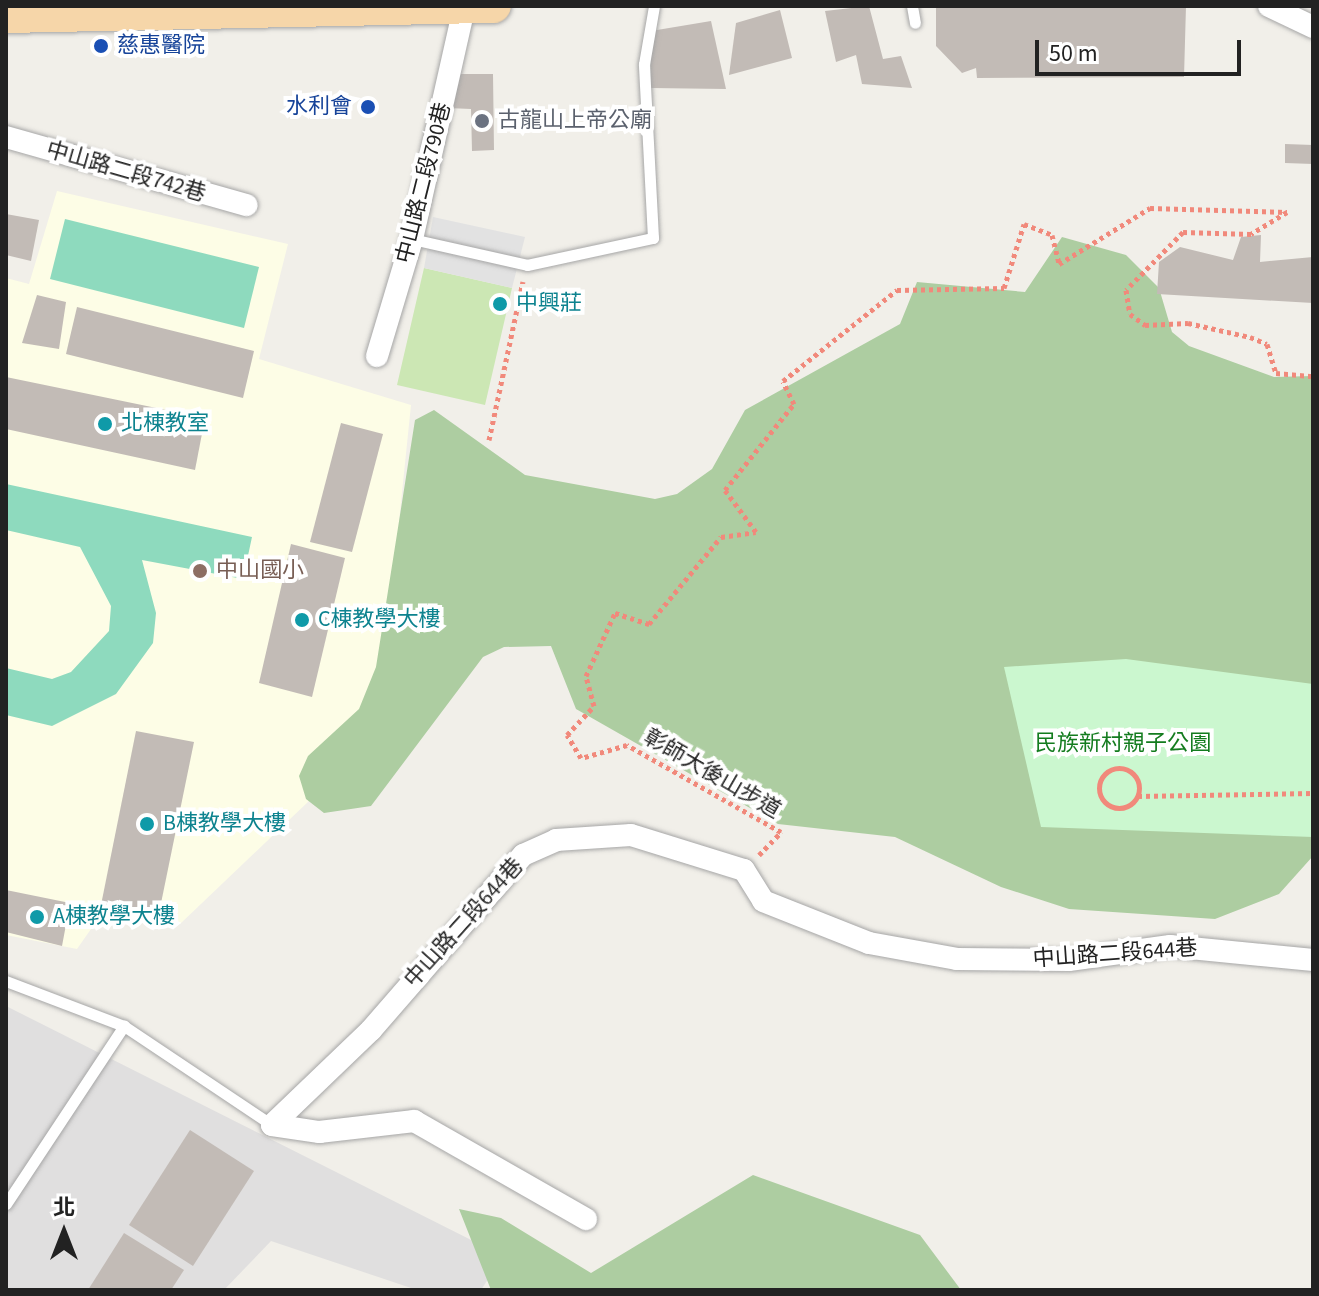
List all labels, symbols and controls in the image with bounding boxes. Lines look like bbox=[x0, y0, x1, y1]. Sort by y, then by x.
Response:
scale bar bbox=[1039, 24, 1245, 74]
place label: 慈惠醫院 bbox=[117, 33, 205, 59]
text: 50 m bbox=[1049, 36, 1098, 71]
marker: 慈惠醫院 bbox=[92, 37, 110, 55]
place label: 水利會 bbox=[286, 94, 352, 120]
marker: 水利會 bbox=[359, 98, 377, 116]
street label: 中山路二段790巷 bbox=[391, 100, 457, 266]
place label: 古龍山上帝公廟 bbox=[498, 108, 652, 134]
marker: 古龍山上帝公廟 bbox=[473, 112, 491, 130]
street label: 中山路二段742巷 bbox=[43, 137, 209, 207]
place label: 中興莊 bbox=[516, 291, 582, 317]
marker: 中興莊 bbox=[491, 295, 509, 313]
place label: 北棟教室 bbox=[121, 411, 209, 437]
marker: 北棟教室 bbox=[96, 415, 114, 433]
place label: 中山國小 bbox=[216, 558, 304, 584]
marker: 中山國小 bbox=[191, 562, 209, 580]
place label: C棟教學大樓 bbox=[318, 607, 441, 633]
marker: C棟教學大樓 bbox=[293, 611, 311, 629]
street label: 彰師大後山步道 bbox=[639, 724, 785, 824]
park label: 民族新村親子公園 bbox=[1035, 731, 1211, 757]
place label: B棟教學大樓 bbox=[163, 811, 286, 837]
marker: B棟教學大樓 bbox=[138, 815, 156, 833]
street label: 中山路二段644巷 bbox=[399, 853, 529, 993]
place label: A棟教學大樓 bbox=[53, 904, 175, 930]
marker: A棟教學大樓 bbox=[28, 908, 46, 926]
street label: 中山路二段644巷 bbox=[1032, 935, 1198, 973]
north arrow bbox=[24, 1192, 104, 1272]
text: 北 bbox=[53, 1192, 75, 1224]

